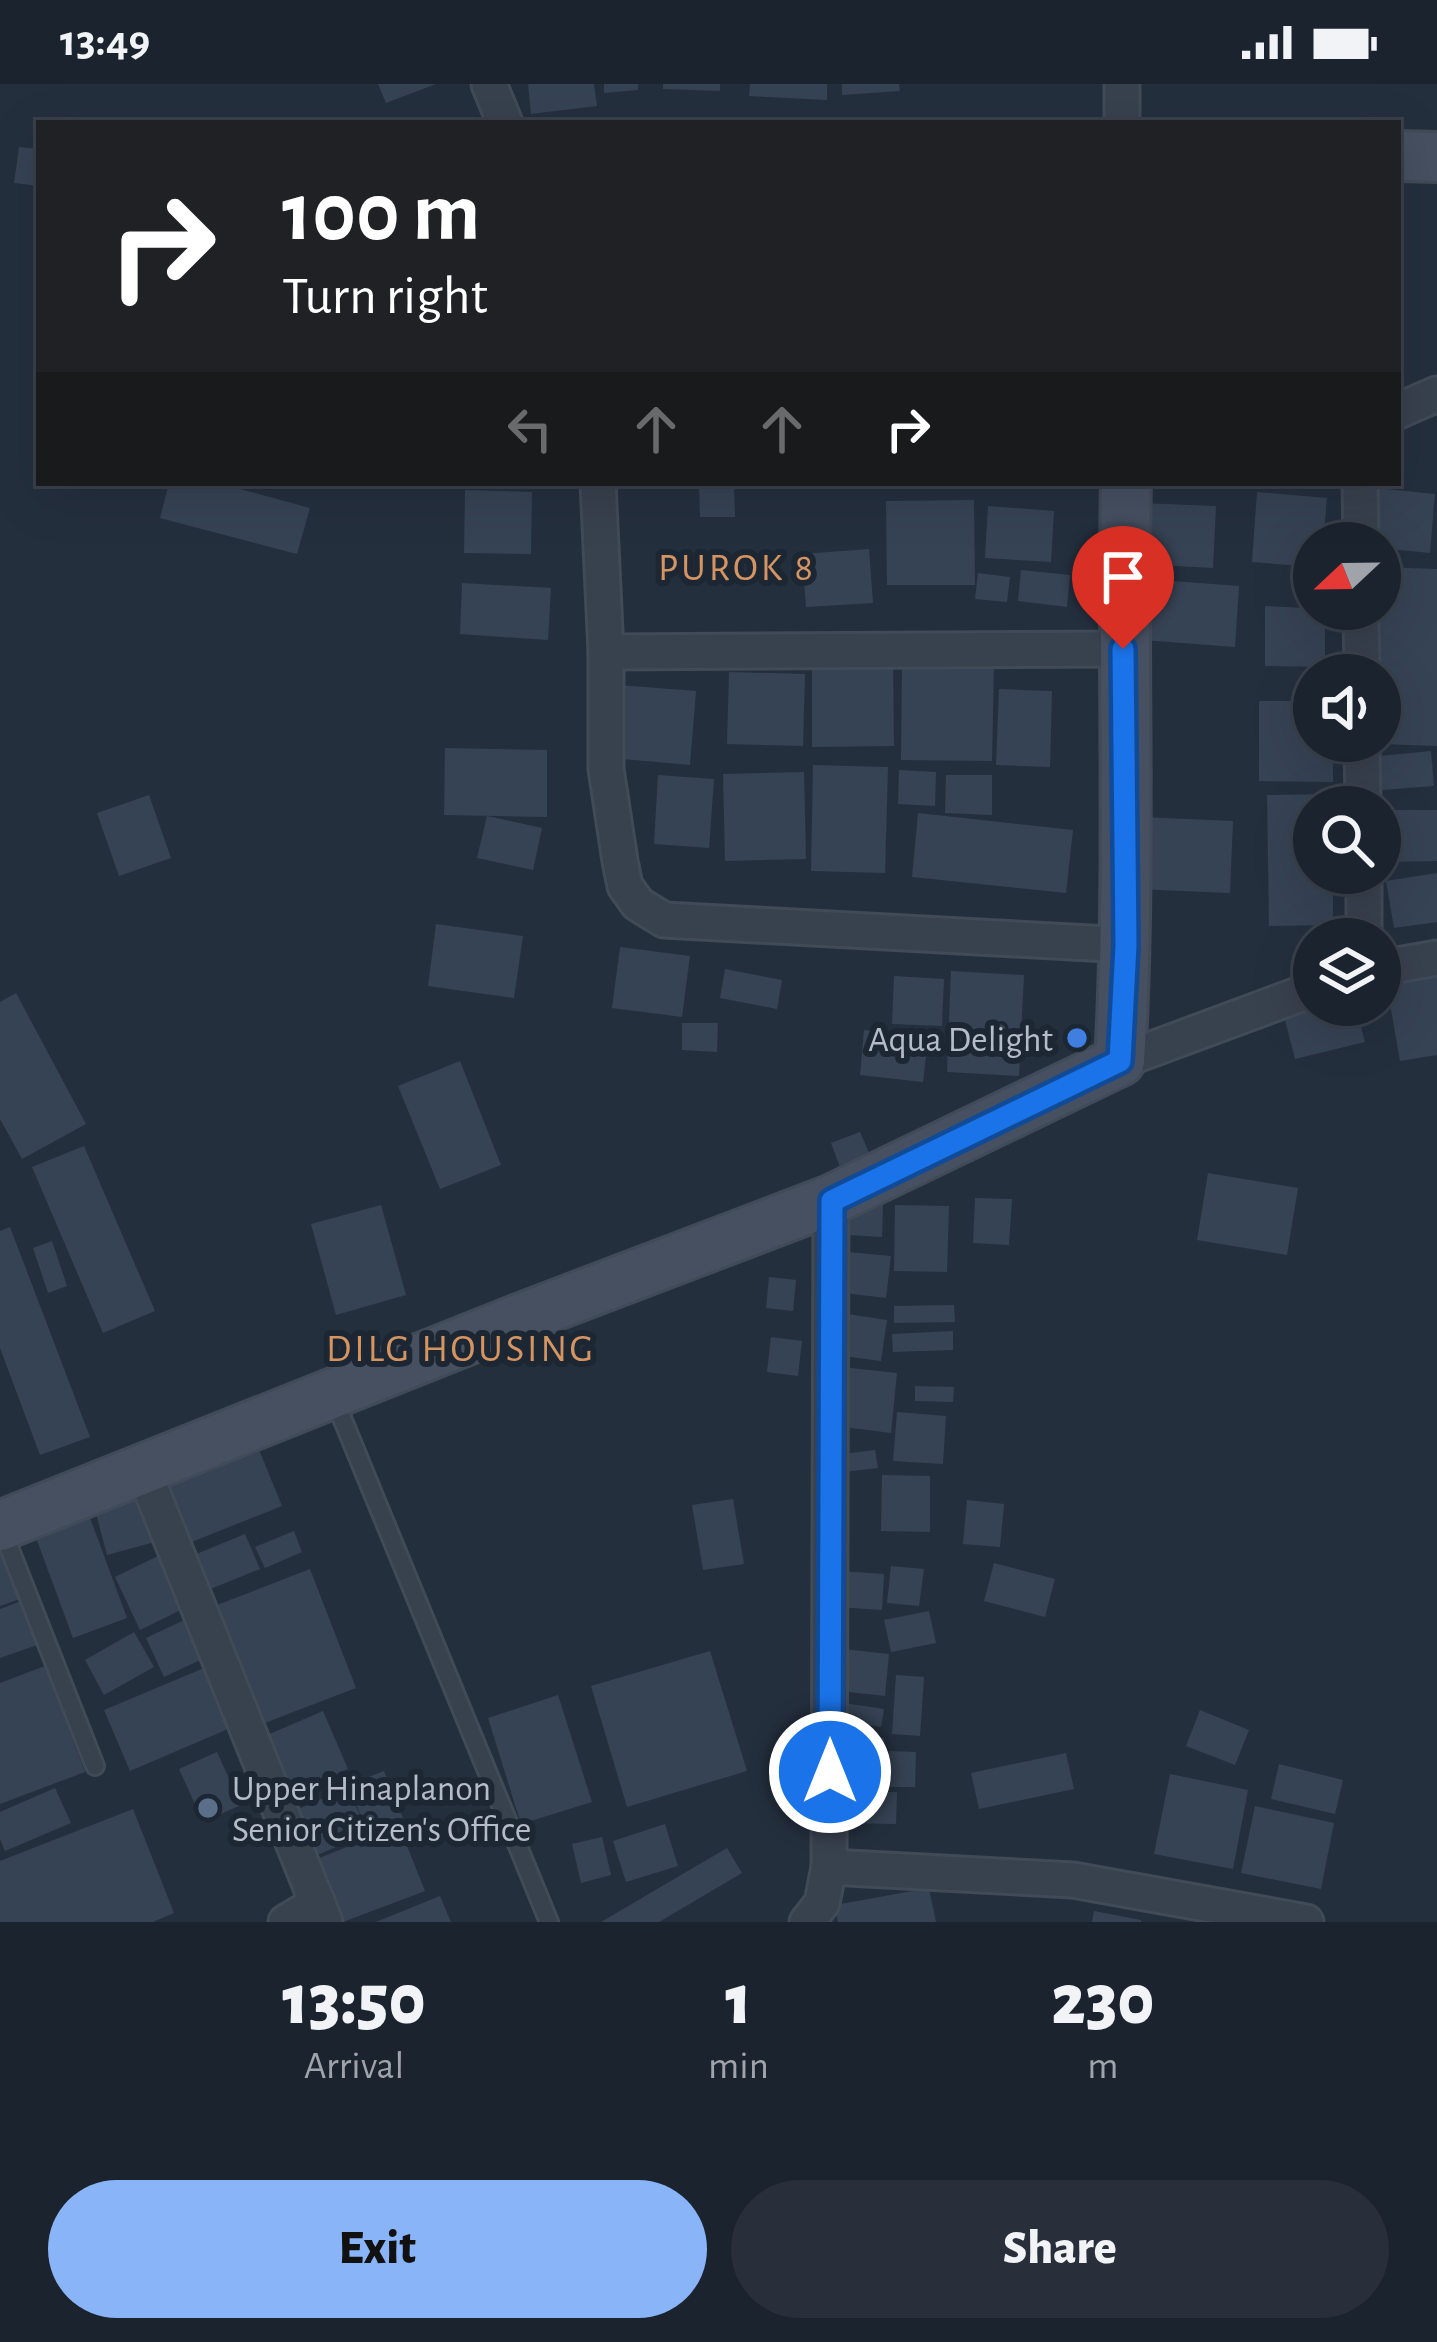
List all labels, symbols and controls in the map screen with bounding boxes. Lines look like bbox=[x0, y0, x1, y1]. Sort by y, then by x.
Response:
text: 13:49 bbox=[60, 19, 150, 64]
icon: right bbox=[84, 168, 240, 324]
text: 100 m bbox=[282, 172, 480, 256]
text: Turn right bbox=[282, 270, 488, 324]
icon: left bbox=[497, 396, 563, 462]
icon: ahead bbox=[623, 396, 689, 462]
icon: ahead bbox=[749, 396, 815, 462]
icon: right bbox=[875, 396, 941, 462]
north arrow bbox=[1293, 522, 1401, 630]
map controls bbox=[1293, 522, 1401, 1026]
pin bbox=[1072, 526, 1174, 649]
icon: arrive bbox=[1090, 544, 1156, 610]
district label: PUROK 8 bbox=[658, 549, 816, 588]
button: sound bbox=[1293, 654, 1401, 762]
button: search bbox=[1293, 786, 1401, 894]
button: layers bbox=[1293, 918, 1401, 1026]
place label: Aqua Delight bbox=[868, 1022, 1054, 1058]
marker: Aqua Delight bbox=[1064, 1025, 1090, 1051]
district label: DILG HOUSING bbox=[326, 1330, 596, 1369]
position arrow bbox=[767, 1709, 893, 1835]
place label: Upper Hinaplanon Senior Citizen's Office bbox=[232, 1771, 531, 1848]
marker: Upper Hinaplanon Senior Citizen's Office bbox=[195, 1795, 221, 1821]
text: 13:50 bbox=[282, 1965, 426, 2037]
text: 1 bbox=[725, 1965, 752, 2037]
text: 230 bbox=[1051, 1965, 1155, 2037]
text: Arrival bbox=[304, 2047, 404, 2086]
text: min bbox=[708, 2047, 769, 2086]
text: m bbox=[1087, 2047, 1119, 2086]
button: Exit bbox=[48, 2180, 707, 2318]
button: Share bbox=[731, 2180, 1389, 2318]

